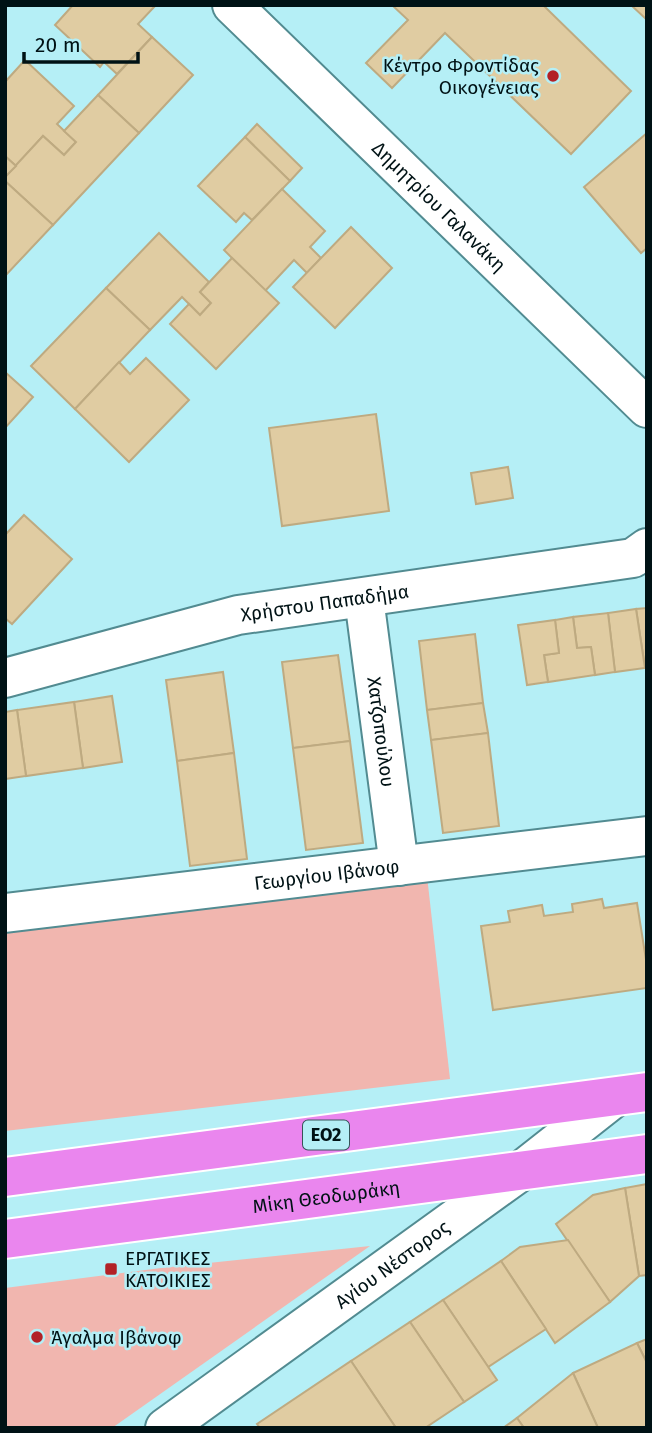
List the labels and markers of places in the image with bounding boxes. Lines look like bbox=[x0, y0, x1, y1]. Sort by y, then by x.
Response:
place label: Κέντρο Φροντίδας Οικογένειας bbox=[383, 54, 539, 99]
marker: Κέντρο Φροντίδας Οικογένειας bbox=[545, 68, 561, 84]
place label: ΕΡΓΑΤΙΚΕΣ ΚΑΤΟΙΚΙΕΣ bbox=[125, 1247, 211, 1292]
marker: ΕΡΓΑΤΙΚΕΣ ΚΑΤΟΙΚΙΕΣ bbox=[103, 1261, 119, 1277]
place label: Άγαλμα Ιβάνοφ bbox=[51, 1326, 182, 1349]
marker: Άγαλμα Ιβάνοφ bbox=[29, 1329, 45, 1345]

